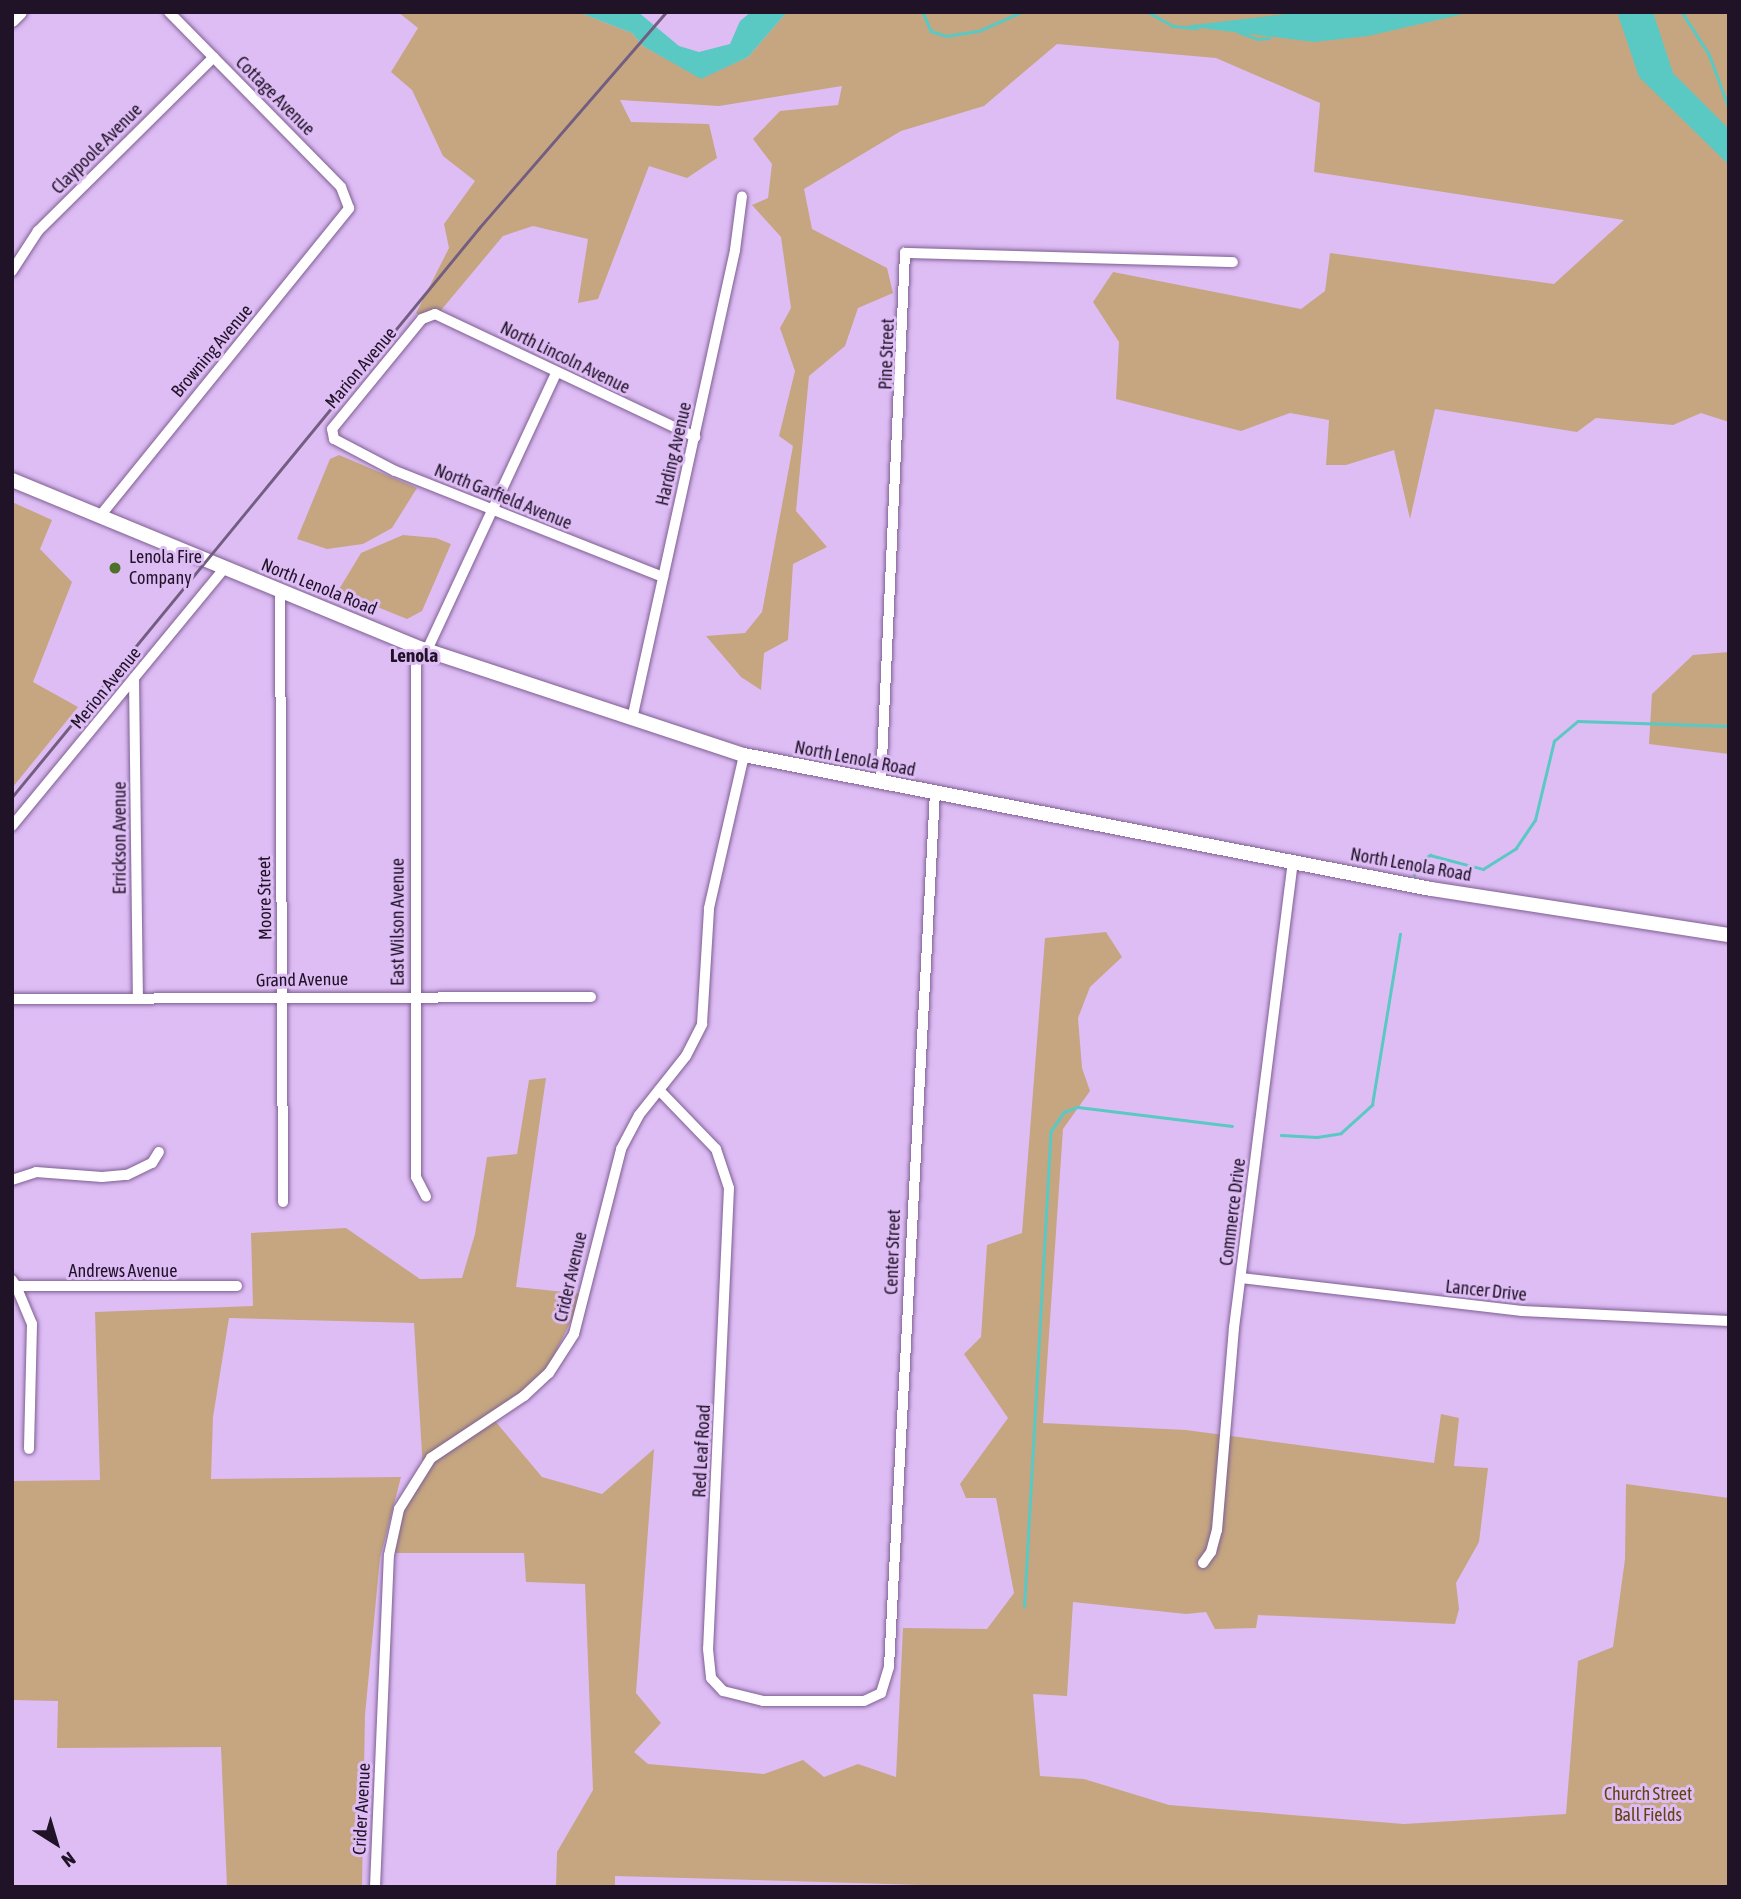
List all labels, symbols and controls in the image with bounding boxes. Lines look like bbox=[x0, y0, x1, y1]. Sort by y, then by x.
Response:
street label: Cottage Avenue bbox=[231, 52, 319, 140]
street label: Claypoole Avenue bbox=[47, 99, 147, 199]
street label: Browning Avenue bbox=[167, 300, 257, 402]
street label: North Lincoln Avenue bbox=[497, 317, 633, 399]
street label: Pine Street bbox=[875, 318, 899, 390]
street label: Marion Avenue bbox=[321, 323, 401, 413]
street label: Harding Avenue bbox=[652, 400, 696, 508]
street label: North Garfield Avenue bbox=[431, 460, 575, 534]
place label: Lenola Fire Company bbox=[129, 547, 202, 590]
street label: North Lenola Road bbox=[258, 554, 380, 620]
marker: Lenola Fire Company bbox=[107, 560, 123, 576]
street label: Merion Avenue bbox=[66, 643, 146, 733]
district label: Lenola bbox=[390, 645, 438, 667]
street label: North Lenola Road bbox=[793, 737, 917, 781]
street label: Errickson Avenue bbox=[109, 782, 131, 894]
street label: North Lenola Road bbox=[1349, 844, 1473, 886]
street label: Moore Street bbox=[253, 856, 277, 940]
street label: East Wilson Avenue bbox=[387, 858, 409, 986]
street label: Grand Avenue bbox=[256, 968, 348, 992]
street label: Commerce Drive bbox=[1216, 1157, 1250, 1267]
street label: Center Street bbox=[881, 1209, 905, 1295]
street label: Crider Avenue bbox=[550, 1230, 592, 1324]
street label: Andrews Avenue bbox=[69, 1260, 177, 1282]
street label: Lancer Drive bbox=[1444, 1276, 1528, 1306]
street label: Red Leaf Road bbox=[689, 1404, 715, 1498]
street label: Crider Avenue bbox=[349, 1763, 375, 1855]
park label: Church Street Ball Fields bbox=[1604, 1784, 1692, 1826]
north arrow bbox=[21, 1808, 91, 1878]
text: N bbox=[58, 1848, 80, 1872]

